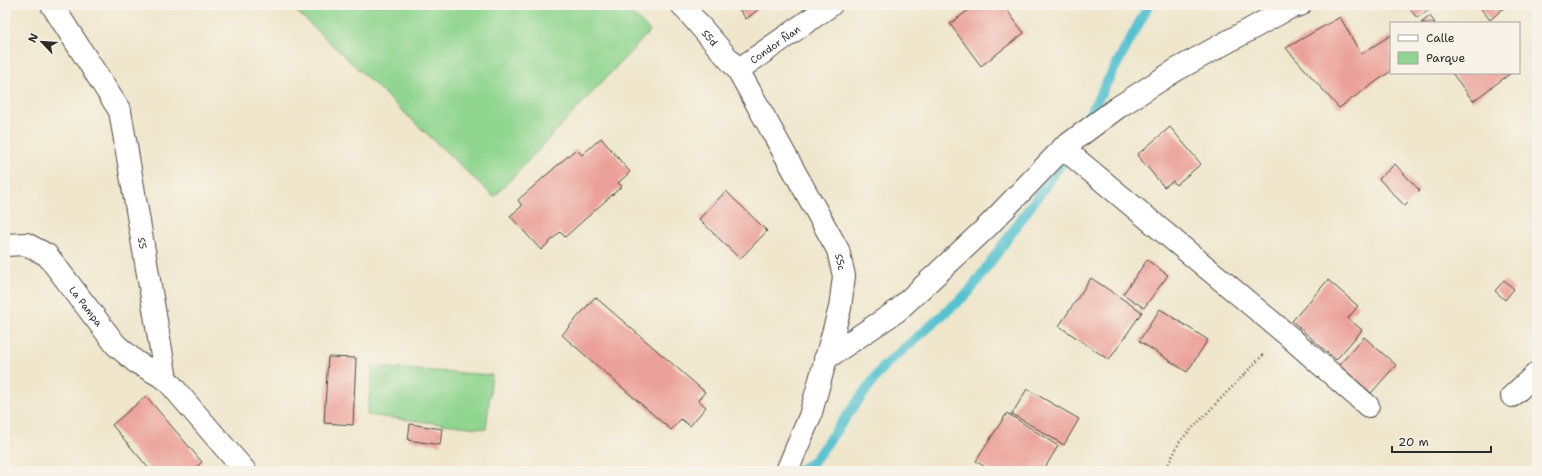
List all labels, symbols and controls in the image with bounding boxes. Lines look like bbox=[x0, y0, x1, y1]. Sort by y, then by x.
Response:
north arrow bbox=[22, 22, 62, 62]
street label: Condor Ñan bbox=[747, 22, 802, 66]
legend bbox=[1390, 22, 1520, 74]
street label: S5d bbox=[699, 27, 721, 49]
text: Calle bbox=[1426, 30, 1455, 46]
text: N bbox=[25, 31, 42, 45]
text: Parque bbox=[1426, 50, 1465, 66]
street label: S5 bbox=[135, 236, 150, 250]
street label: S5c bbox=[833, 252, 849, 272]
street label: La Pampa bbox=[67, 283, 106, 329]
scale bar bbox=[1392, 428, 1491, 454]
text: 20 m bbox=[1398, 434, 1429, 450]

